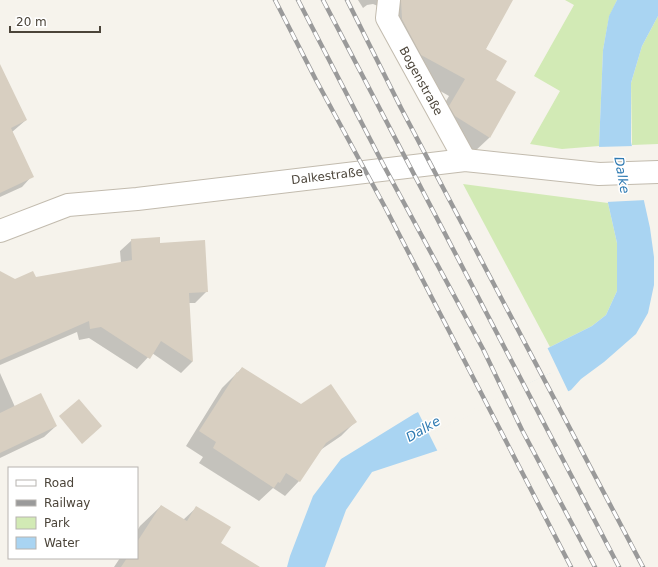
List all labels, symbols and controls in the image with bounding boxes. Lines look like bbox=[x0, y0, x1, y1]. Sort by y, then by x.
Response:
scale bar bbox=[10, 8, 100, 34]
text: 20 m bbox=[16, 15, 47, 29]
street label: Bogenstraße bbox=[396, 44, 446, 118]
water label: Dalke bbox=[611, 155, 633, 195]
street label: Dalkestraße bbox=[290, 165, 364, 187]
water label: Dalke bbox=[403, 413, 443, 445]
legend bbox=[8, 467, 138, 559]
text: Road bbox=[44, 476, 74, 490]
text: Railway bbox=[44, 496, 90, 510]
text: Park bbox=[44, 516, 70, 530]
text: Water bbox=[44, 536, 80, 550]

